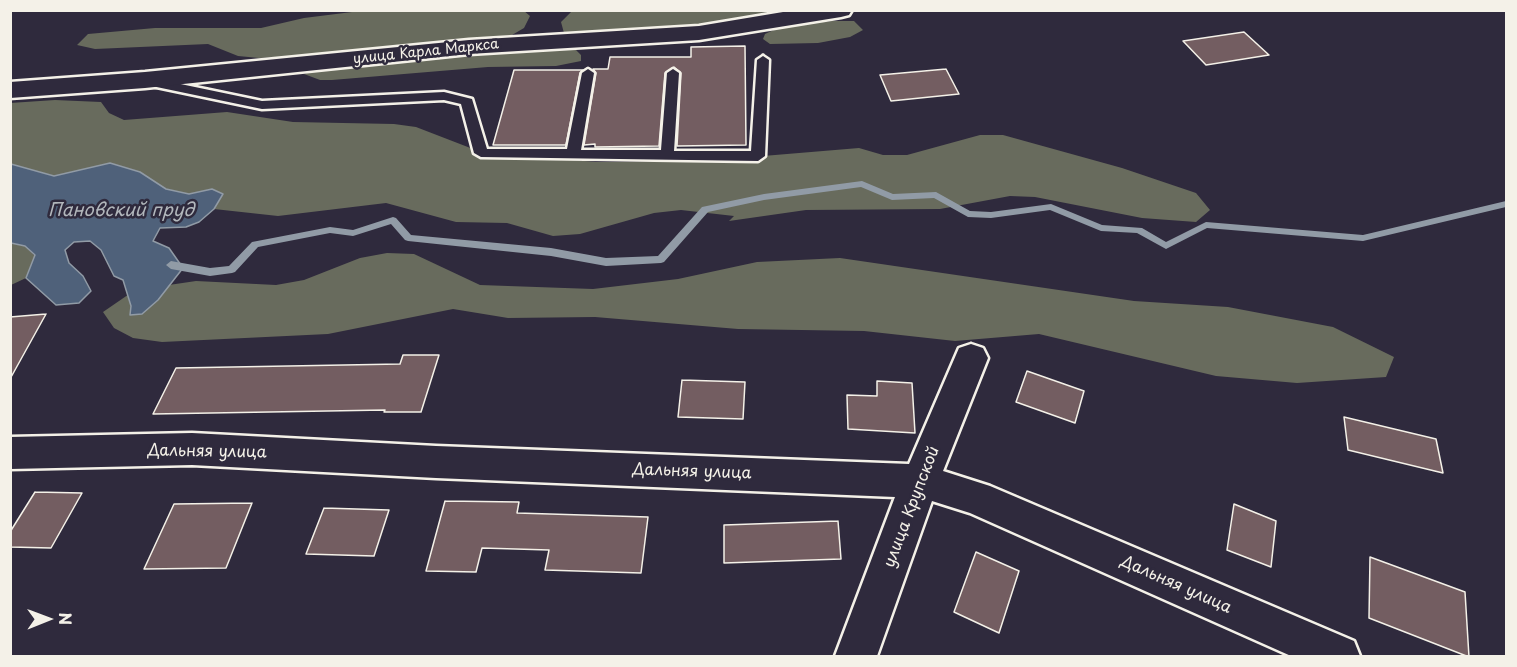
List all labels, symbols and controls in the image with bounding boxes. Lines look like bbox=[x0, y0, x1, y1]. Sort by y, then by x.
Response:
street label: улица Карла Маркса bbox=[352, 36, 500, 68]
water label: Пановский пруд bbox=[48, 200, 194, 222]
street label: Дальняя улица bbox=[147, 441, 267, 463]
street label: улица Крупской bbox=[880, 444, 944, 570]
street label: Дальняя улица bbox=[632, 460, 752, 484]
street label: Дальняя улица bbox=[1118, 552, 1234, 618]
north arrow bbox=[18, 589, 78, 649]
text: N bbox=[54, 612, 78, 625]

